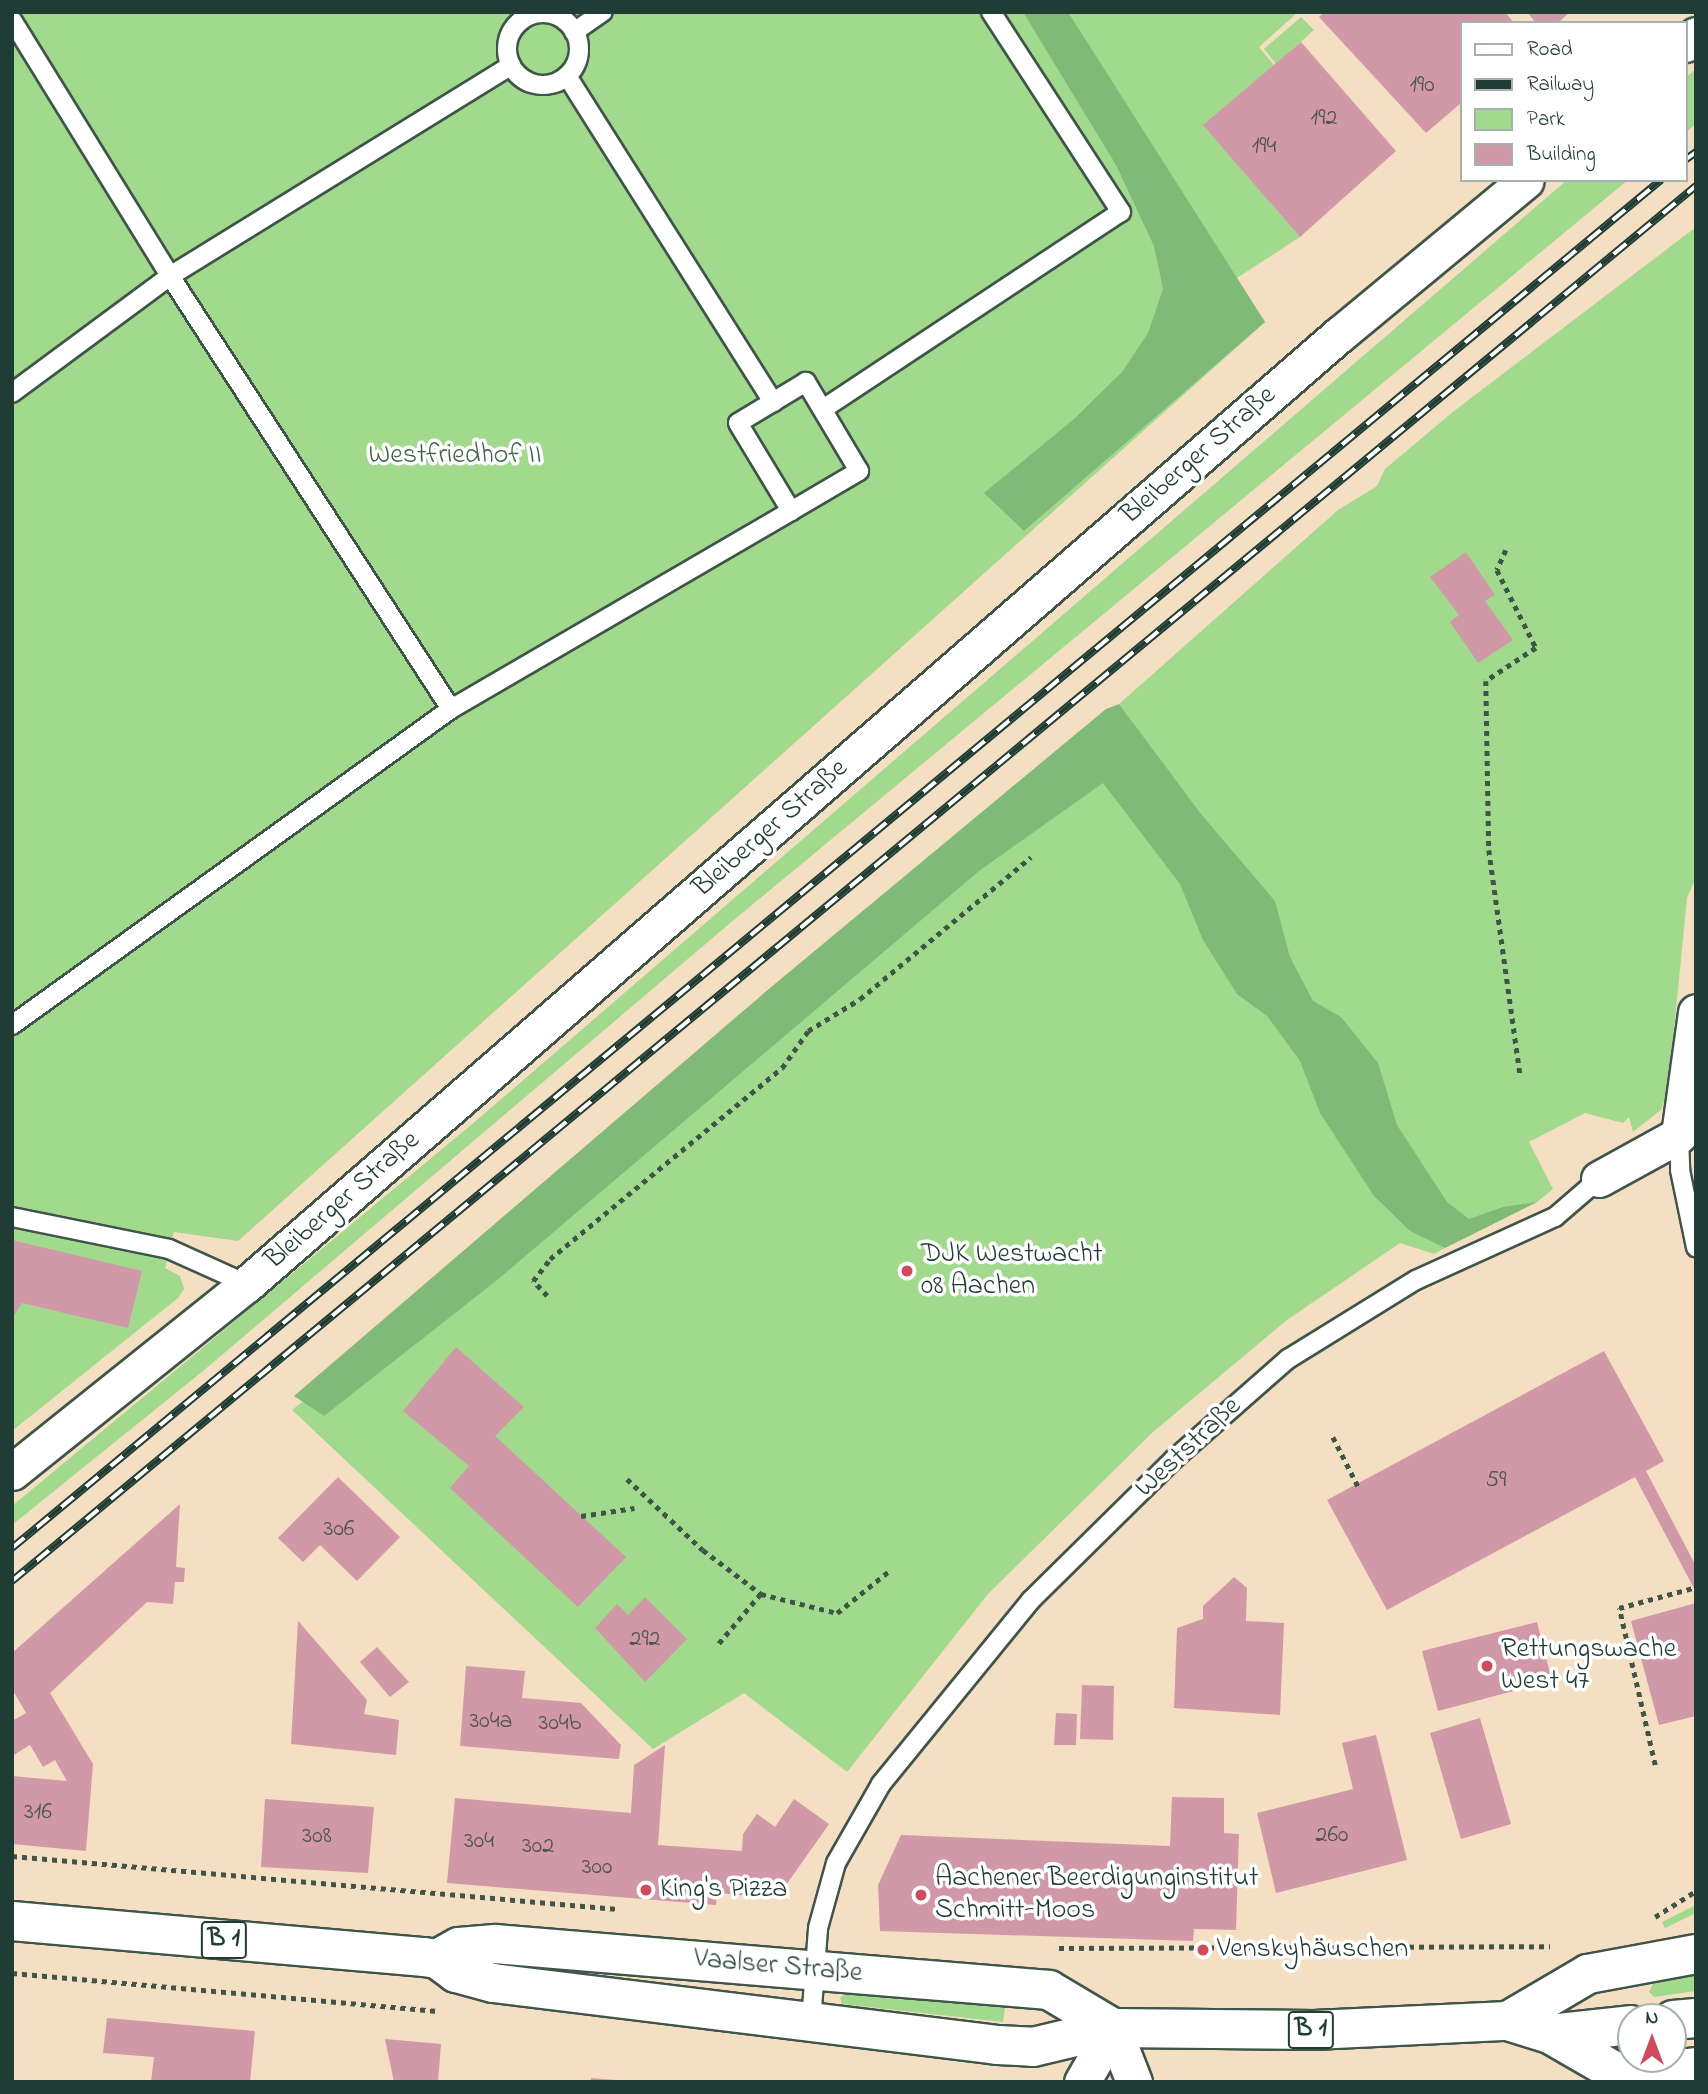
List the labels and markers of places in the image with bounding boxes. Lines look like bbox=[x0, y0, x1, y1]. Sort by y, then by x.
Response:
place label: DJK Westwacht 08 Aachen bbox=[921, 1238, 1102, 1304]
marker: DJK Westwacht 08 Aachen bbox=[899, 1263, 915, 1279]
place label: Rettungswache West 47 bbox=[1501, 1633, 1676, 1699]
marker: Rettungswache West 47 bbox=[1479, 1658, 1495, 1674]
place label: Aachener Beerdigunginstitut Schmitt-Moos bbox=[935, 1862, 1258, 1928]
place label: King's Pizza bbox=[660, 1873, 787, 1907]
marker: King's Pizza bbox=[638, 1882, 654, 1898]
marker: Aachener Beerdigunginstitut Schmitt-Moos bbox=[913, 1887, 929, 1903]
place label: Venskyhäuschen bbox=[1217, 1933, 1408, 1967]
marker: Venskyhäuschen bbox=[1195, 1942, 1211, 1958]

